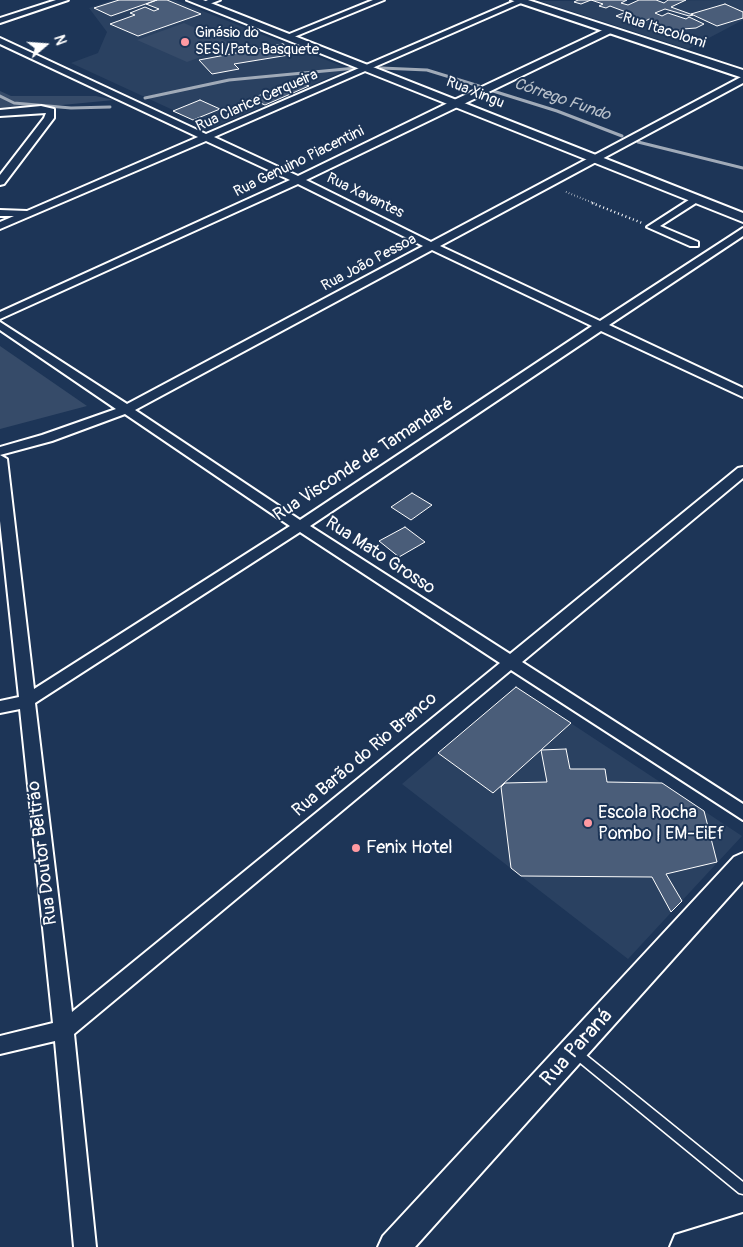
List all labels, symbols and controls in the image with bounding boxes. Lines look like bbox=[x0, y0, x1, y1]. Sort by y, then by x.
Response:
street label: Rua Itacolomi bbox=[620, 9, 708, 53]
north arrow bbox=[20, 20, 70, 70]
place label: Ginásio do SESI/Pato Basquete bbox=[195, 24, 319, 59]
text: N bbox=[50, 33, 69, 47]
marker: Ginásio do SESI/Pato Basquete bbox=[179, 36, 191, 48]
street label: Rua Clarice Cerqueira bbox=[193, 66, 321, 136]
street label: Rua Xingu bbox=[443, 73, 507, 113]
water label: Córrego Fundo bbox=[511, 75, 613, 125]
street label: Rua Genuino Piacentini bbox=[231, 123, 367, 201]
street label: Rua Xavantes bbox=[323, 170, 407, 222]
street label: Rua João Pessoa bbox=[318, 230, 420, 296]
street label: Rua Visconde de Tamandaré bbox=[270, 394, 458, 526]
street label: Rua Mato Grosso bbox=[321, 512, 439, 600]
street label: Rua Barão do Rio Branco bbox=[288, 688, 442, 822]
street label: Rua Doutor Beltrão bbox=[23, 780, 63, 926]
place label: Escola Rocha Pombo | EM-EiEf bbox=[598, 802, 724, 844]
marker: Escola Rocha Pombo | EM-EiEf bbox=[582, 817, 594, 829]
place label: Fenix Hotel bbox=[366, 837, 453, 859]
marker: Fenix Hotel bbox=[350, 842, 362, 854]
street label: Rua Paraná bbox=[536, 1004, 618, 1092]

